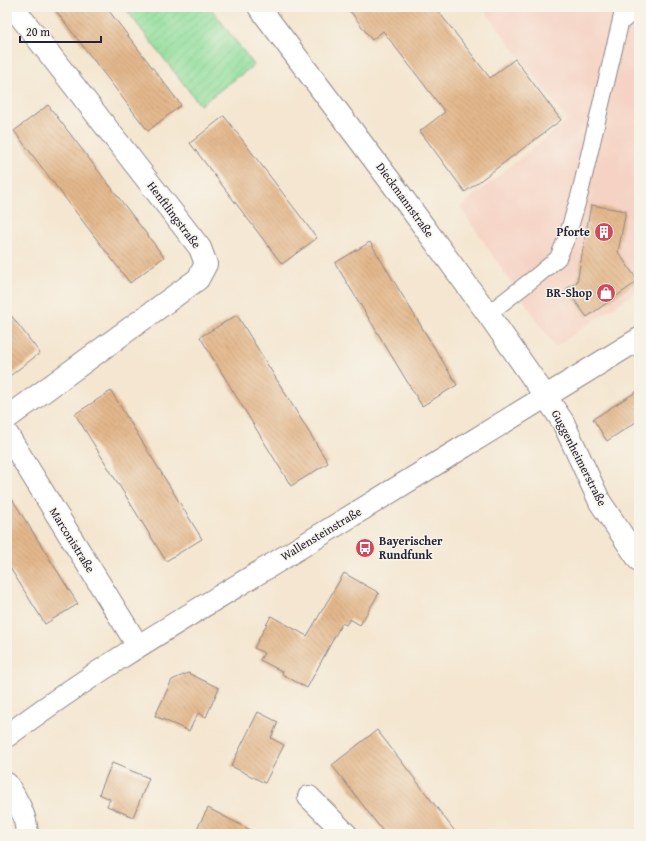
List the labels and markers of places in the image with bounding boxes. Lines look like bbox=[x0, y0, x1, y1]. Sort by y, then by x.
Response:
building icon: Pforte bbox=[593, 221, 615, 243]
place label: Pforte bbox=[556, 223, 590, 240]
shop icon: BR-Shop bbox=[595, 282, 617, 304]
place label: BR-Shop bbox=[546, 284, 592, 301]
place label: Bayerischer Rundfunk bbox=[379, 532, 443, 563]
bus stop icon: Bayerischer Rundfunk bbox=[354, 537, 376, 559]

